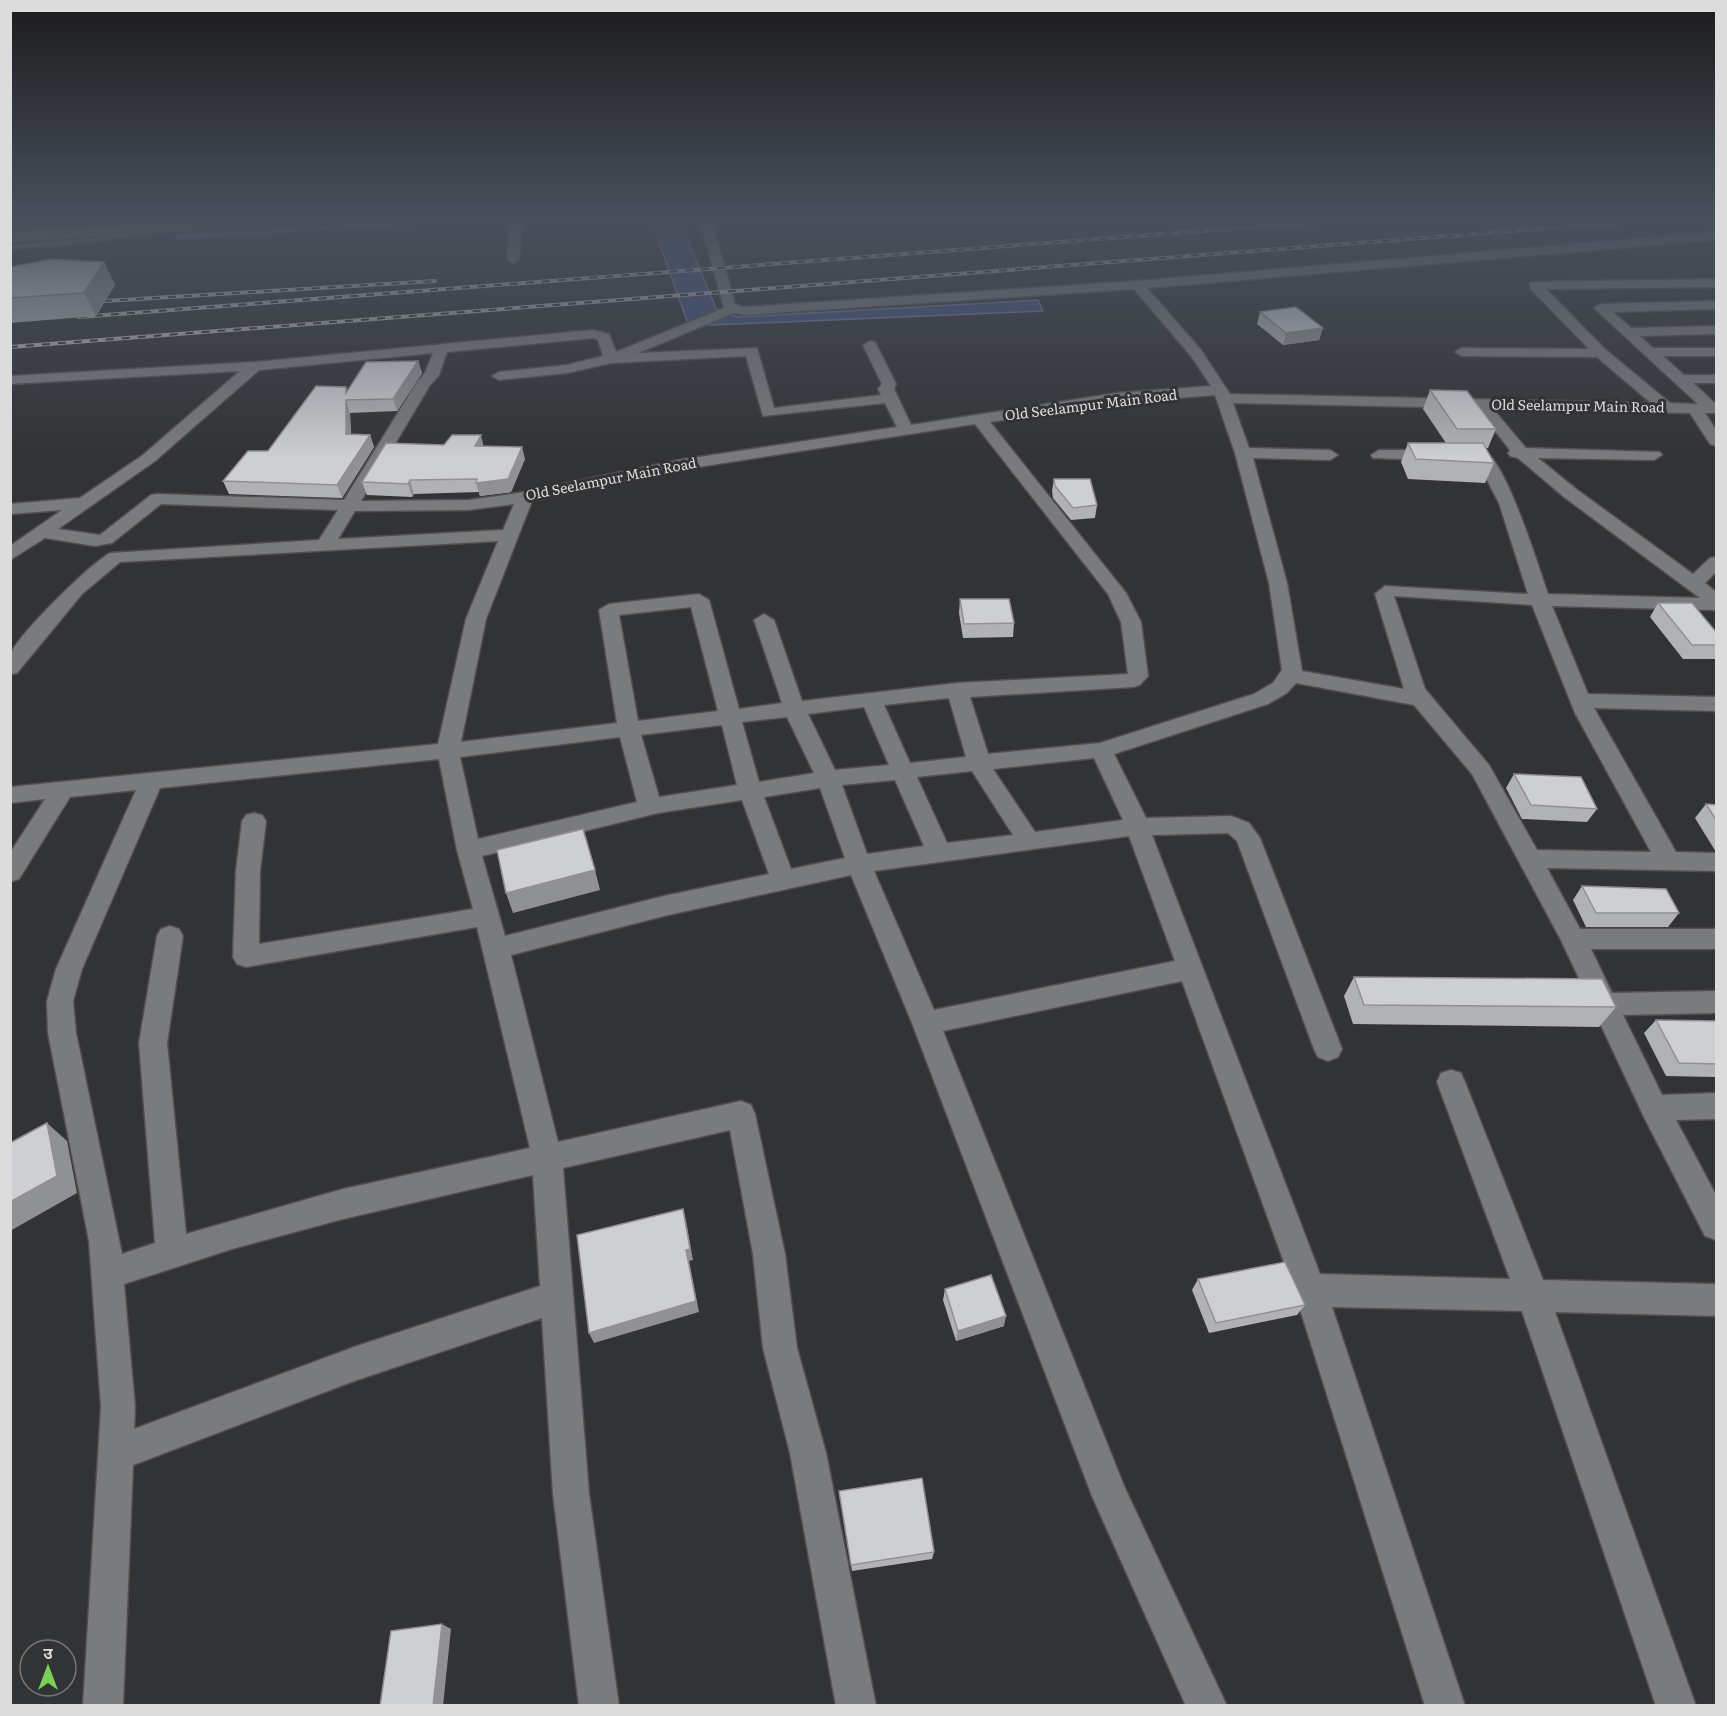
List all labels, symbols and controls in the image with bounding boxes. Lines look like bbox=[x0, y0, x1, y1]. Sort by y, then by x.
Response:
street label: Old Seelampur Main Road bbox=[1004, 383, 1179, 425]
street label: Old Seelampur Main Road bbox=[1491, 393, 1665, 417]
street label: Old Seelampur Main Road bbox=[524, 452, 698, 504]
north arrow bbox=[18, 1638, 78, 1698]
text: उ bbox=[43, 1640, 53, 1664]

